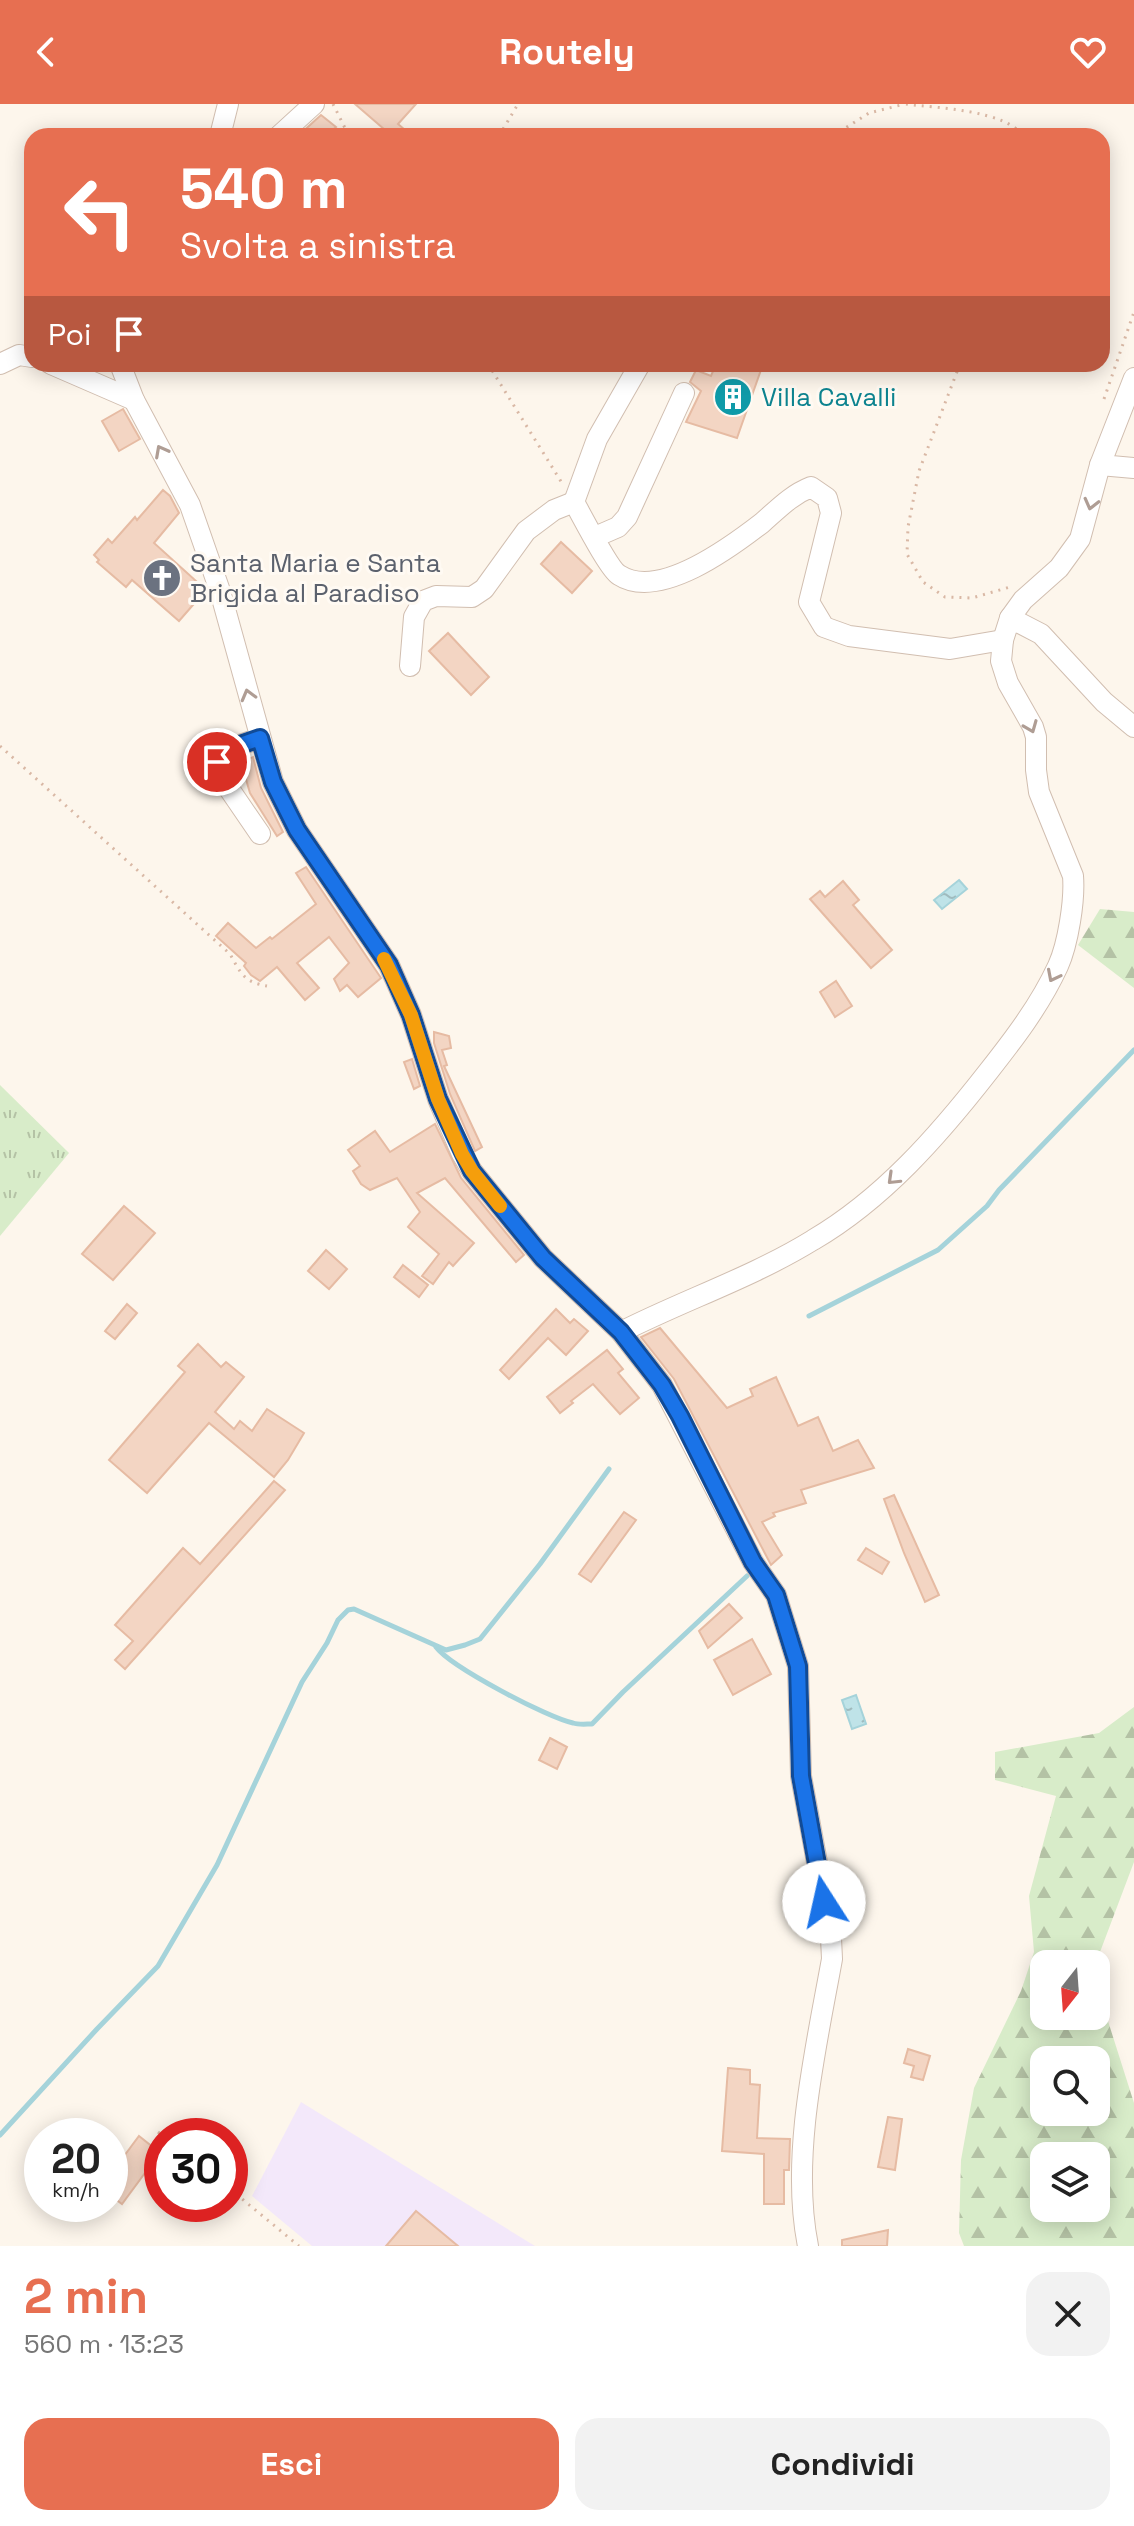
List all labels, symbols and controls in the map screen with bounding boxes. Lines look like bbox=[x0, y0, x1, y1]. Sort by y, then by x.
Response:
text: Routely bbox=[499, 29, 635, 75]
icon: back bbox=[24, 30, 68, 74]
icon: heart bbox=[1066, 30, 1110, 74]
text: 540 m bbox=[180, 153, 348, 224]
icon: left bbox=[48, 160, 152, 264]
text: Svolta a sinistra bbox=[180, 223, 456, 269]
icon: arrive bbox=[107, 312, 151, 356]
text: Poi bbox=[48, 315, 91, 354]
building icon: Villa Cavalli bbox=[712, 376, 754, 418]
place label: Villa Cavalli bbox=[761, 380, 896, 414]
one-way arrow bbox=[156, 444, 171, 459]
one-way arrow bbox=[1083, 497, 1100, 511]
place label: Santa Maria e Santa Brigida al Paradiso bbox=[190, 546, 441, 610]
church icon: Santa Maria e Santa Brigida al Paradiso bbox=[141, 557, 183, 599]
one-way arrow bbox=[241, 688, 258, 702]
one-way arrow bbox=[1021, 719, 1038, 733]
pin bbox=[183, 728, 251, 796]
icon: arrive bbox=[195, 740, 239, 784]
one-way arrow bbox=[1047, 967, 1062, 982]
one-way arrow bbox=[888, 1170, 902, 1184]
position arrow bbox=[782, 1860, 866, 1944]
north arrow bbox=[1030, 1950, 1110, 2030]
map controls bbox=[1030, 1950, 1110, 2222]
button: search bbox=[1030, 2046, 1110, 2126]
speed limit sign: 30 bbox=[144, 2118, 248, 2222]
text: 20 bbox=[51, 2134, 101, 2185]
button: layers bbox=[1030, 2142, 1110, 2222]
text: km/h bbox=[52, 2177, 100, 2203]
text: 2 min bbox=[24, 2266, 148, 2327]
button: close bbox=[1026, 2272, 1110, 2356]
text: 560 m · 13:23 bbox=[24, 2327, 184, 2361]
button: Esci bbox=[24, 2418, 559, 2510]
button: Condividi bbox=[575, 2418, 1110, 2510]

